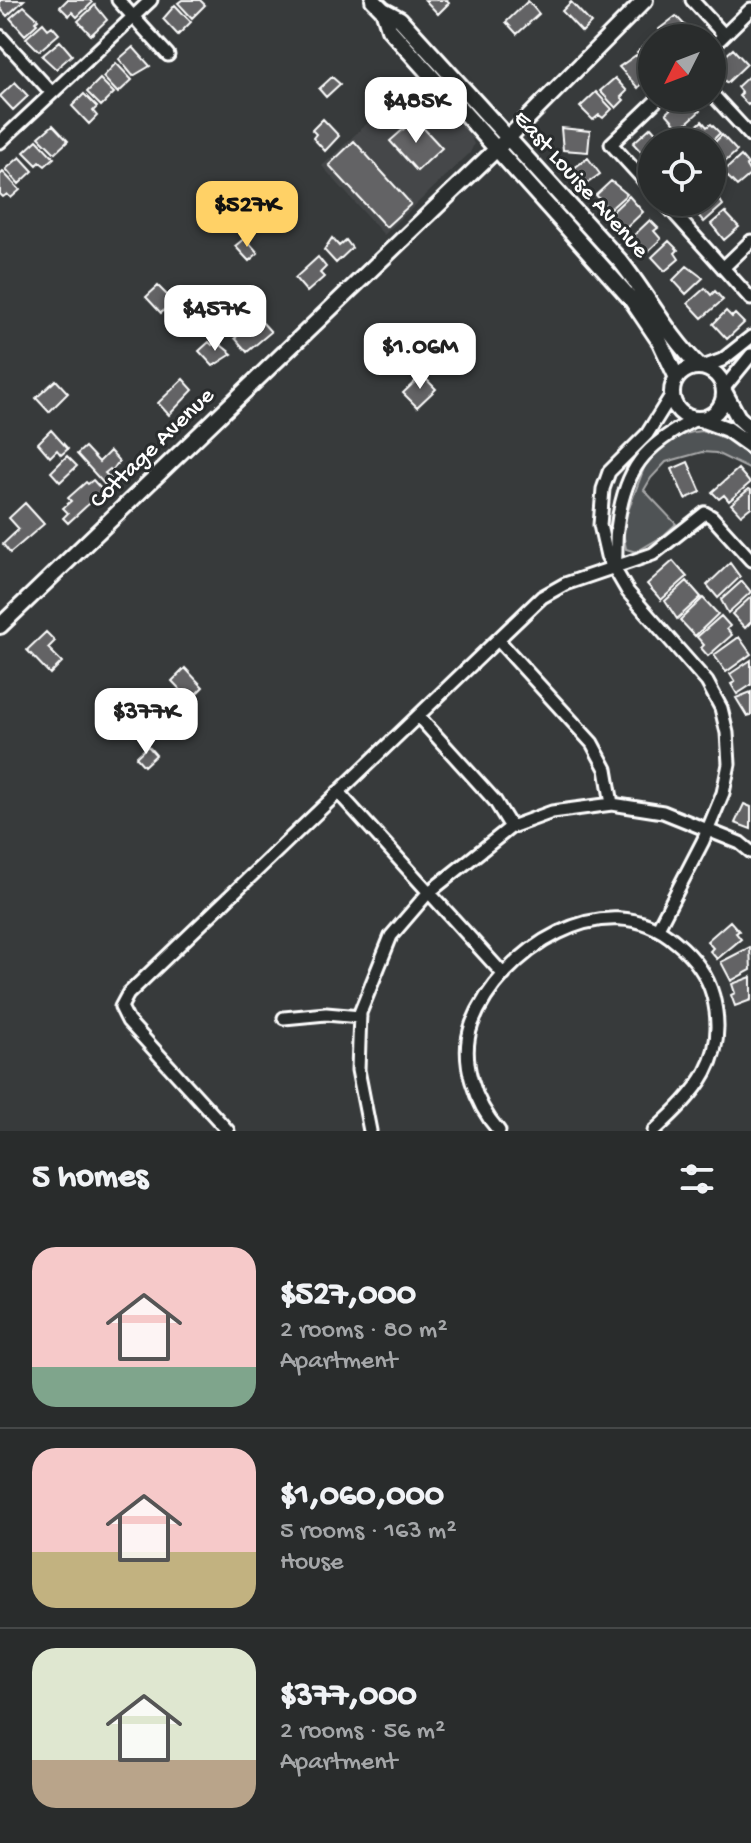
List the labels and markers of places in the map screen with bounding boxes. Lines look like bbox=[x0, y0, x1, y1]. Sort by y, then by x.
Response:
pin: $485K bbox=[360, 77, 472, 145]
pin: $527K bbox=[191, 181, 303, 249]
pin: $457K bbox=[159, 285, 271, 353]
pin: $1.06M bbox=[355, 323, 485, 391]
pin: $377K bbox=[90, 688, 202, 756]

